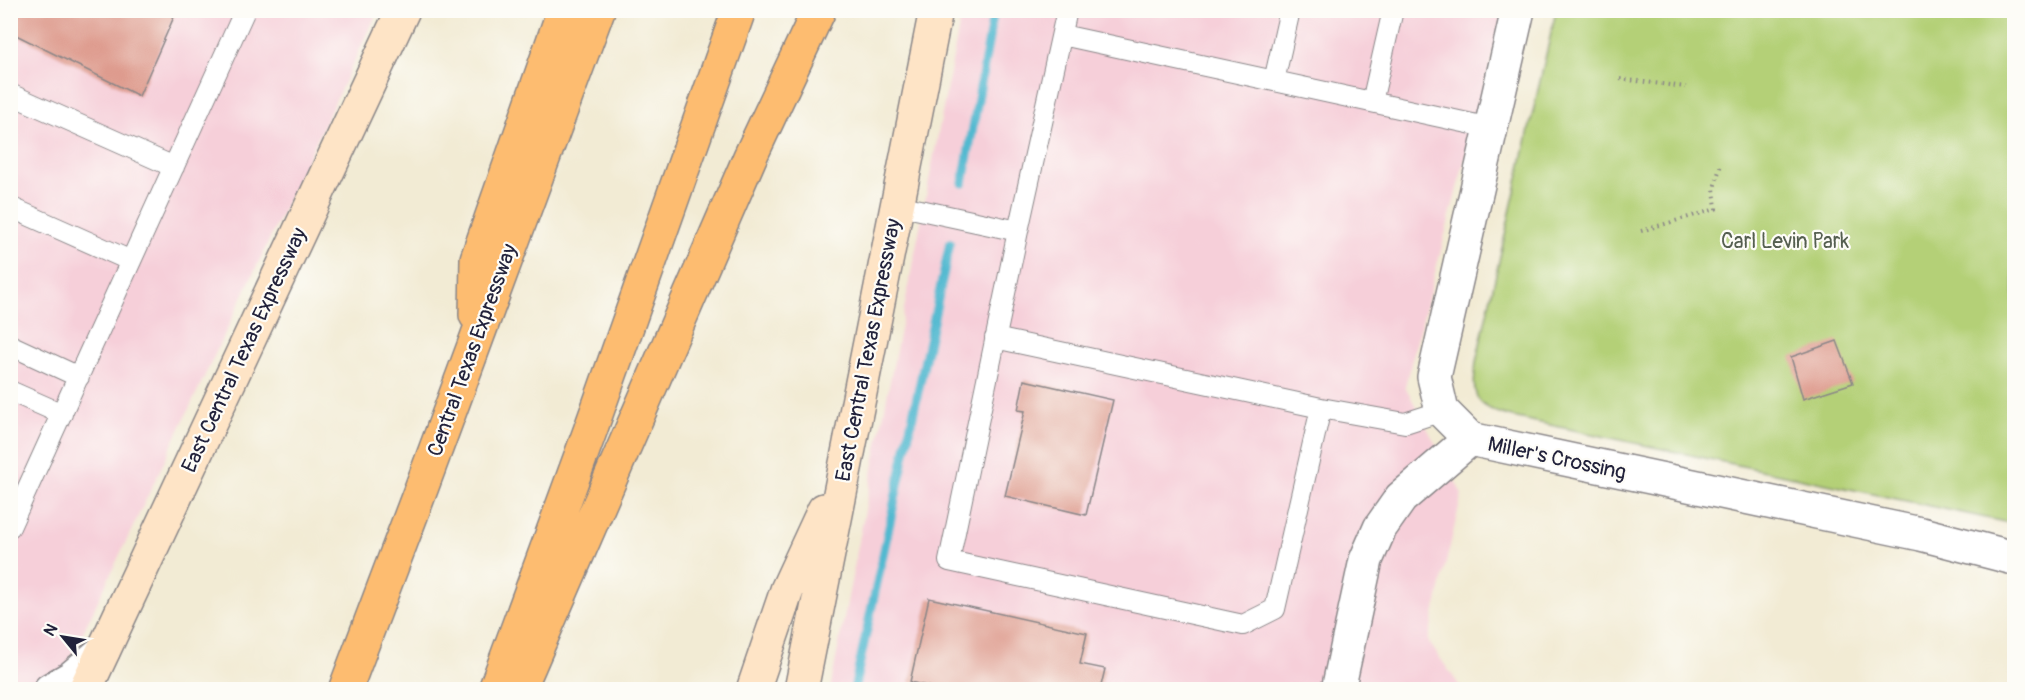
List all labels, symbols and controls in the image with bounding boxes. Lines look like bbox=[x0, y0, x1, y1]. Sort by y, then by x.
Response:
street label: East Central Texas Expressway bbox=[830, 216, 907, 484]
street label: East Central Texas Expressway bbox=[176, 223, 313, 477]
park label: Carl Levin Park bbox=[1721, 228, 1849, 255]
street label: Central Texas Expressway bbox=[421, 240, 524, 460]
street label: Miller's Crossing bbox=[1485, 431, 1629, 486]
north arrow bbox=[33, 607, 93, 667]
text: N bbox=[40, 620, 62, 640]

